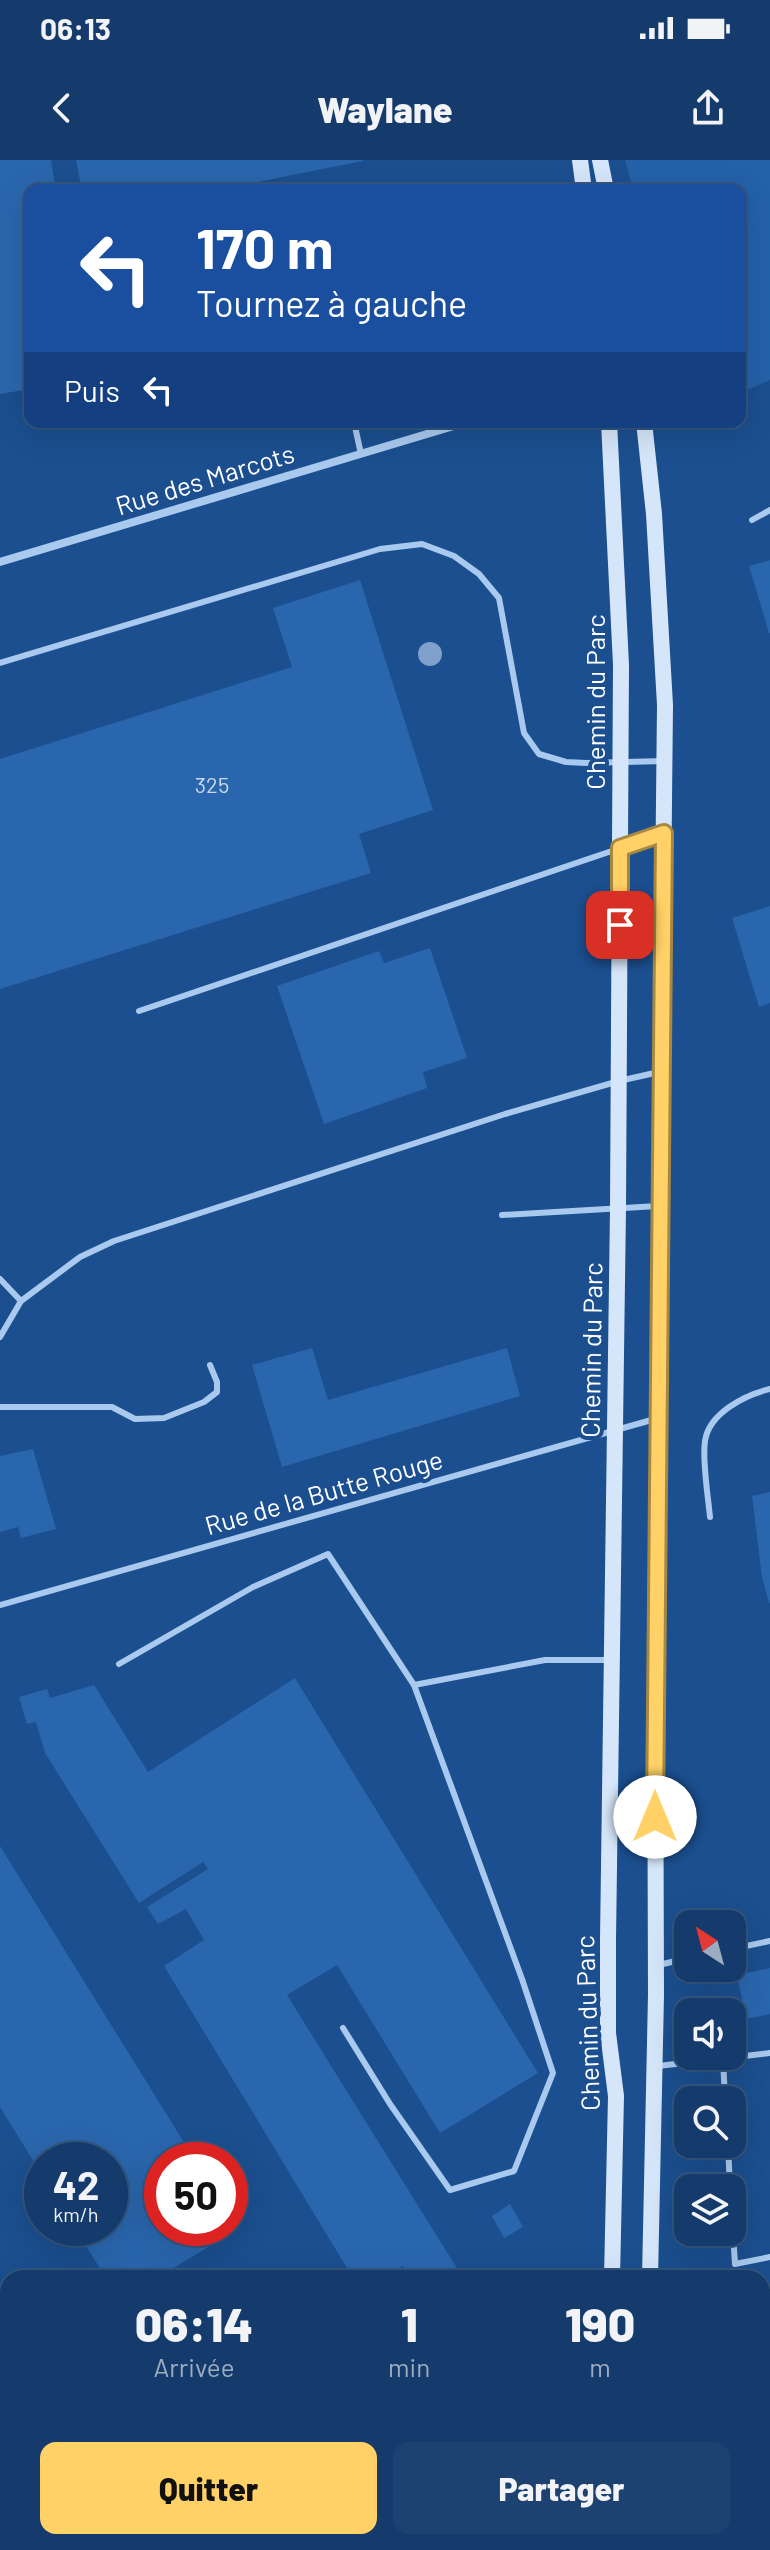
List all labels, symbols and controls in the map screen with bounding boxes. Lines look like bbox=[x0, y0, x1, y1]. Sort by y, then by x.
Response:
text: 06:13 bbox=[40, 10, 111, 46]
icon: back bbox=[40, 86, 84, 130]
icon: share bbox=[686, 86, 730, 130]
text: Waylane bbox=[317, 87, 453, 130]
text: 170 m bbox=[196, 213, 333, 280]
icon: left bbox=[64, 216, 168, 320]
text: Tournez à gauche bbox=[196, 281, 467, 324]
icon: left bbox=[136, 368, 180, 412]
text: Puis bbox=[64, 372, 120, 408]
street label: Rue des Marcots bbox=[112, 437, 298, 520]
street label: Chemin du Parc bbox=[579, 614, 610, 790]
house number: 325 bbox=[195, 771, 229, 797]
pin bbox=[586, 891, 654, 959]
icon: arrive bbox=[598, 903, 642, 947]
street label: Chemin du Parc bbox=[573, 1262, 608, 1438]
street label: Rue de la Butte Rouge bbox=[201, 1443, 446, 1540]
position arrow bbox=[613, 1775, 697, 1859]
north arrow bbox=[674, 1910, 746, 1982]
map controls bbox=[674, 1910, 746, 2246]
street label: Chemin du Parc bbox=[568, 1935, 605, 2111]
button: sound bbox=[674, 1998, 746, 2070]
button: search bbox=[674, 2086, 746, 2158]
speed limit sign: 50 bbox=[144, 2142, 248, 2246]
text: 42 bbox=[53, 2160, 99, 2208]
button: layers bbox=[674, 2174, 746, 2246]
text: km/h bbox=[53, 2202, 99, 2226]
text: 06:14 bbox=[135, 2294, 253, 2352]
text: 1 bbox=[401, 2294, 418, 2352]
text: 190 bbox=[565, 2294, 635, 2352]
text: Arrivée bbox=[154, 2351, 235, 2382]
text: min bbox=[388, 2351, 430, 2382]
text: m bbox=[589, 2351, 611, 2382]
button: Quitter bbox=[40, 2442, 377, 2534]
button: Partager bbox=[393, 2442, 730, 2534]

